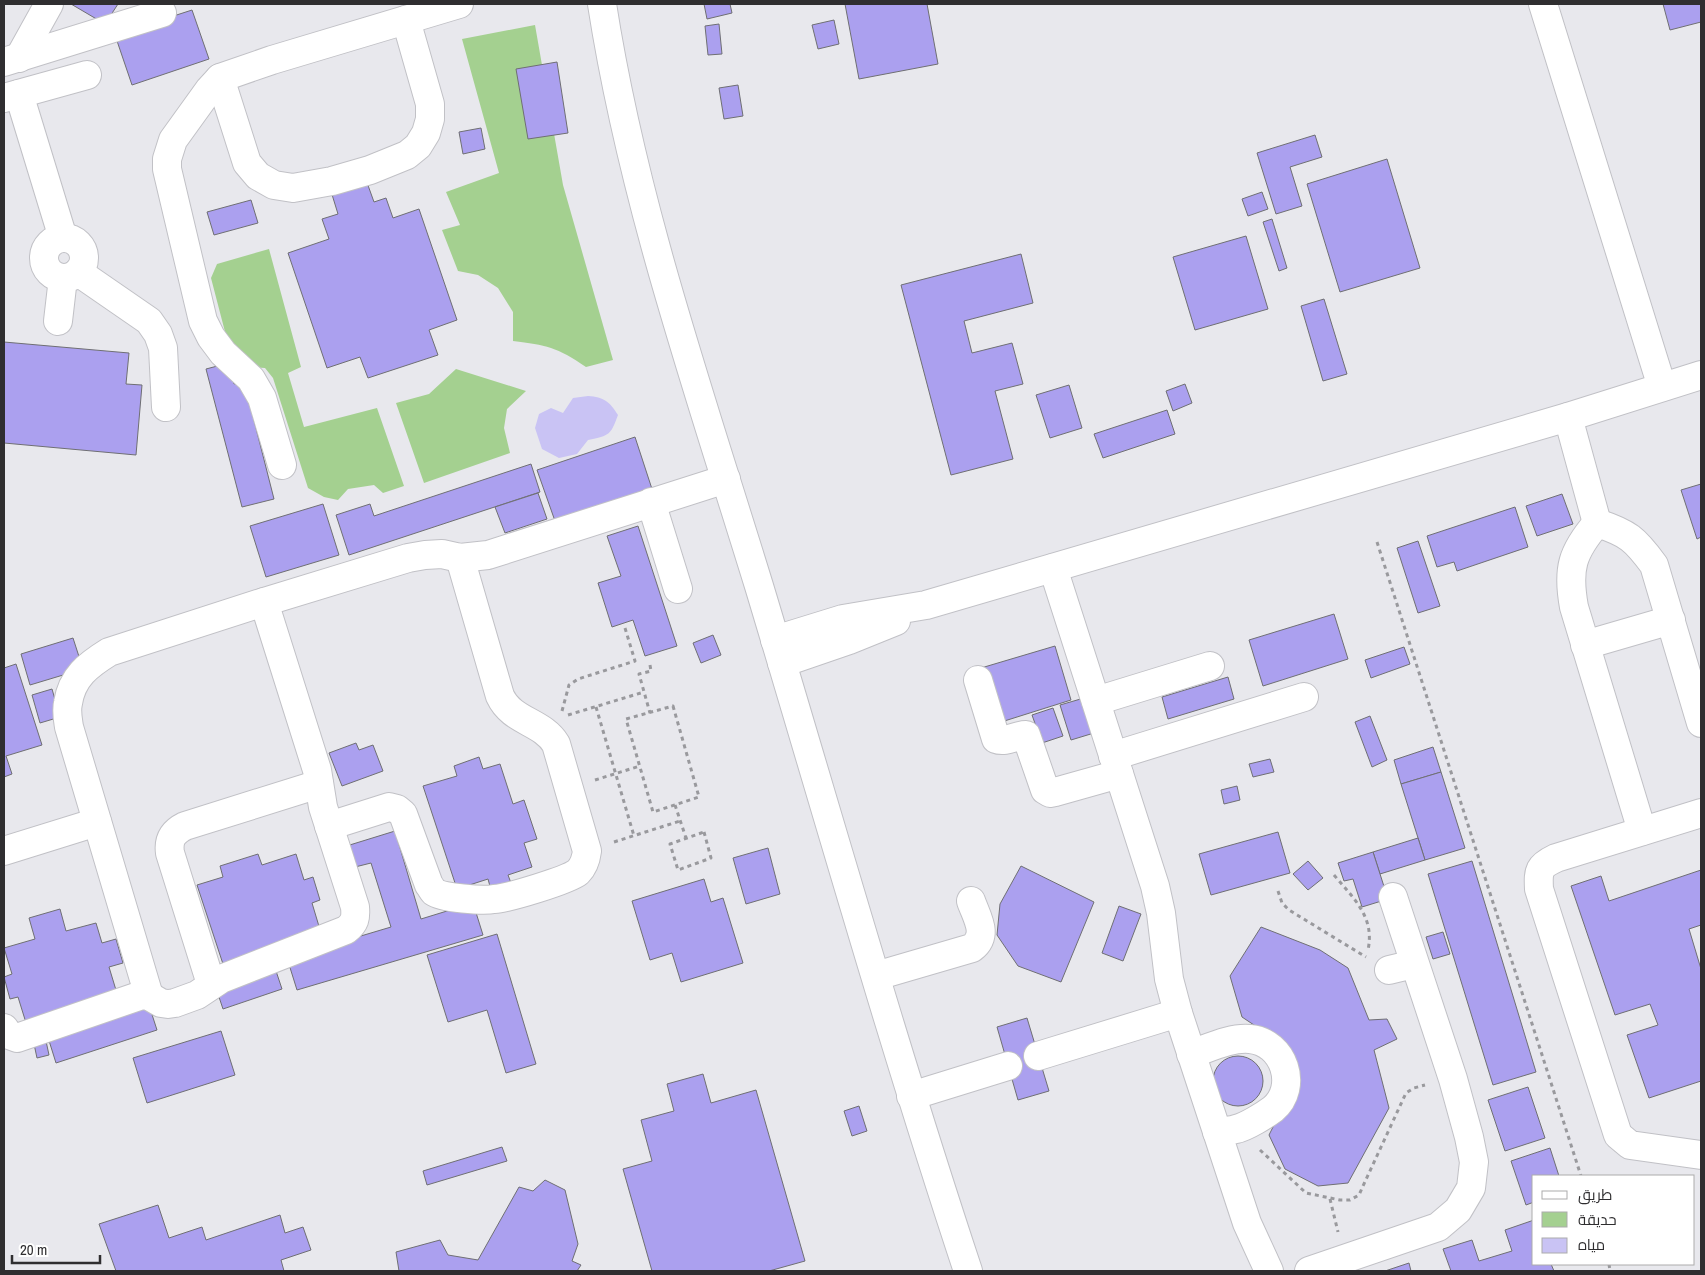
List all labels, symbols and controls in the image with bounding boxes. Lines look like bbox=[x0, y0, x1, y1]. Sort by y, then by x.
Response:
legend bbox=[1532, 1175, 1695, 1265]
text: طريق bbox=[1578, 1184, 1612, 1205]
text: حديقة bbox=[1578, 1209, 1617, 1230]
scale bar bbox=[12, 1232, 100, 1264]
text: مياه bbox=[1578, 1234, 1605, 1255]
text: 20 m bbox=[20, 1239, 47, 1260]

